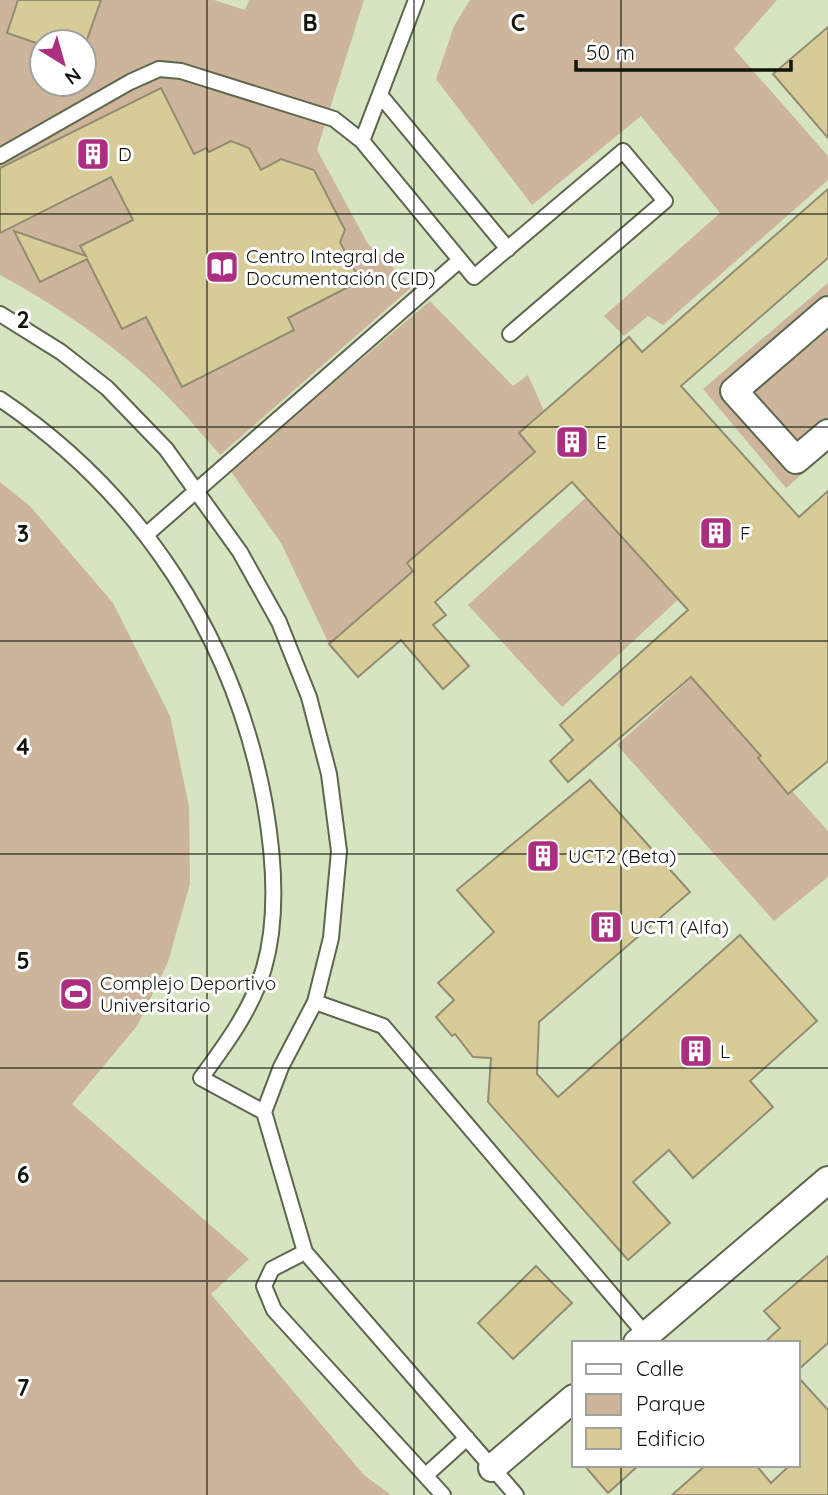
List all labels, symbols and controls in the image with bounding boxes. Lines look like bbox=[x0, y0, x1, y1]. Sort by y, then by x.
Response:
text: B bbox=[302, 8, 318, 37]
text: C bbox=[511, 8, 525, 37]
north arrow bbox=[28, 28, 98, 98]
scale bar bbox=[576, 28, 791, 72]
text: 50 m bbox=[586, 39, 635, 65]
text: N bbox=[60, 63, 86, 90]
building icon: D bbox=[74, 135, 112, 173]
place label: D bbox=[118, 142, 132, 166]
place label: Centro Integral de Documentación (CID) bbox=[246, 244, 436, 290]
library icon: Centro Integral de Documentación (CID) bbox=[203, 248, 241, 286]
text: 2 bbox=[16, 305, 30, 334]
building icon: E bbox=[553, 423, 591, 461]
place label: E bbox=[596, 430, 607, 454]
building icon: F bbox=[697, 514, 735, 552]
text: 3 bbox=[17, 519, 29, 548]
place label: F bbox=[740, 521, 751, 545]
text: 4 bbox=[16, 732, 30, 761]
building icon: UCT2 (Beta) bbox=[524, 837, 562, 875]
place label: UCT2 (Beta) bbox=[568, 844, 676, 868]
building icon: UCT1 (Alfa) bbox=[587, 908, 625, 946]
place label: UCT1 (Alfa) bbox=[630, 915, 729, 939]
text: 5 bbox=[16, 946, 30, 975]
place label: Complejo Deportivo Universitario bbox=[100, 971, 276, 1017]
sports icon: Complejo Deportivo Universitario bbox=[57, 975, 95, 1013]
building icon: L bbox=[677, 1032, 715, 1070]
place label: L bbox=[720, 1039, 730, 1063]
text: 6 bbox=[17, 1160, 29, 1189]
legend bbox=[572, 1341, 800, 1467]
text: Calle bbox=[636, 1355, 684, 1381]
text: 7 bbox=[17, 1373, 30, 1402]
text: Parque bbox=[636, 1390, 705, 1416]
text: Edificio bbox=[636, 1425, 705, 1451]

